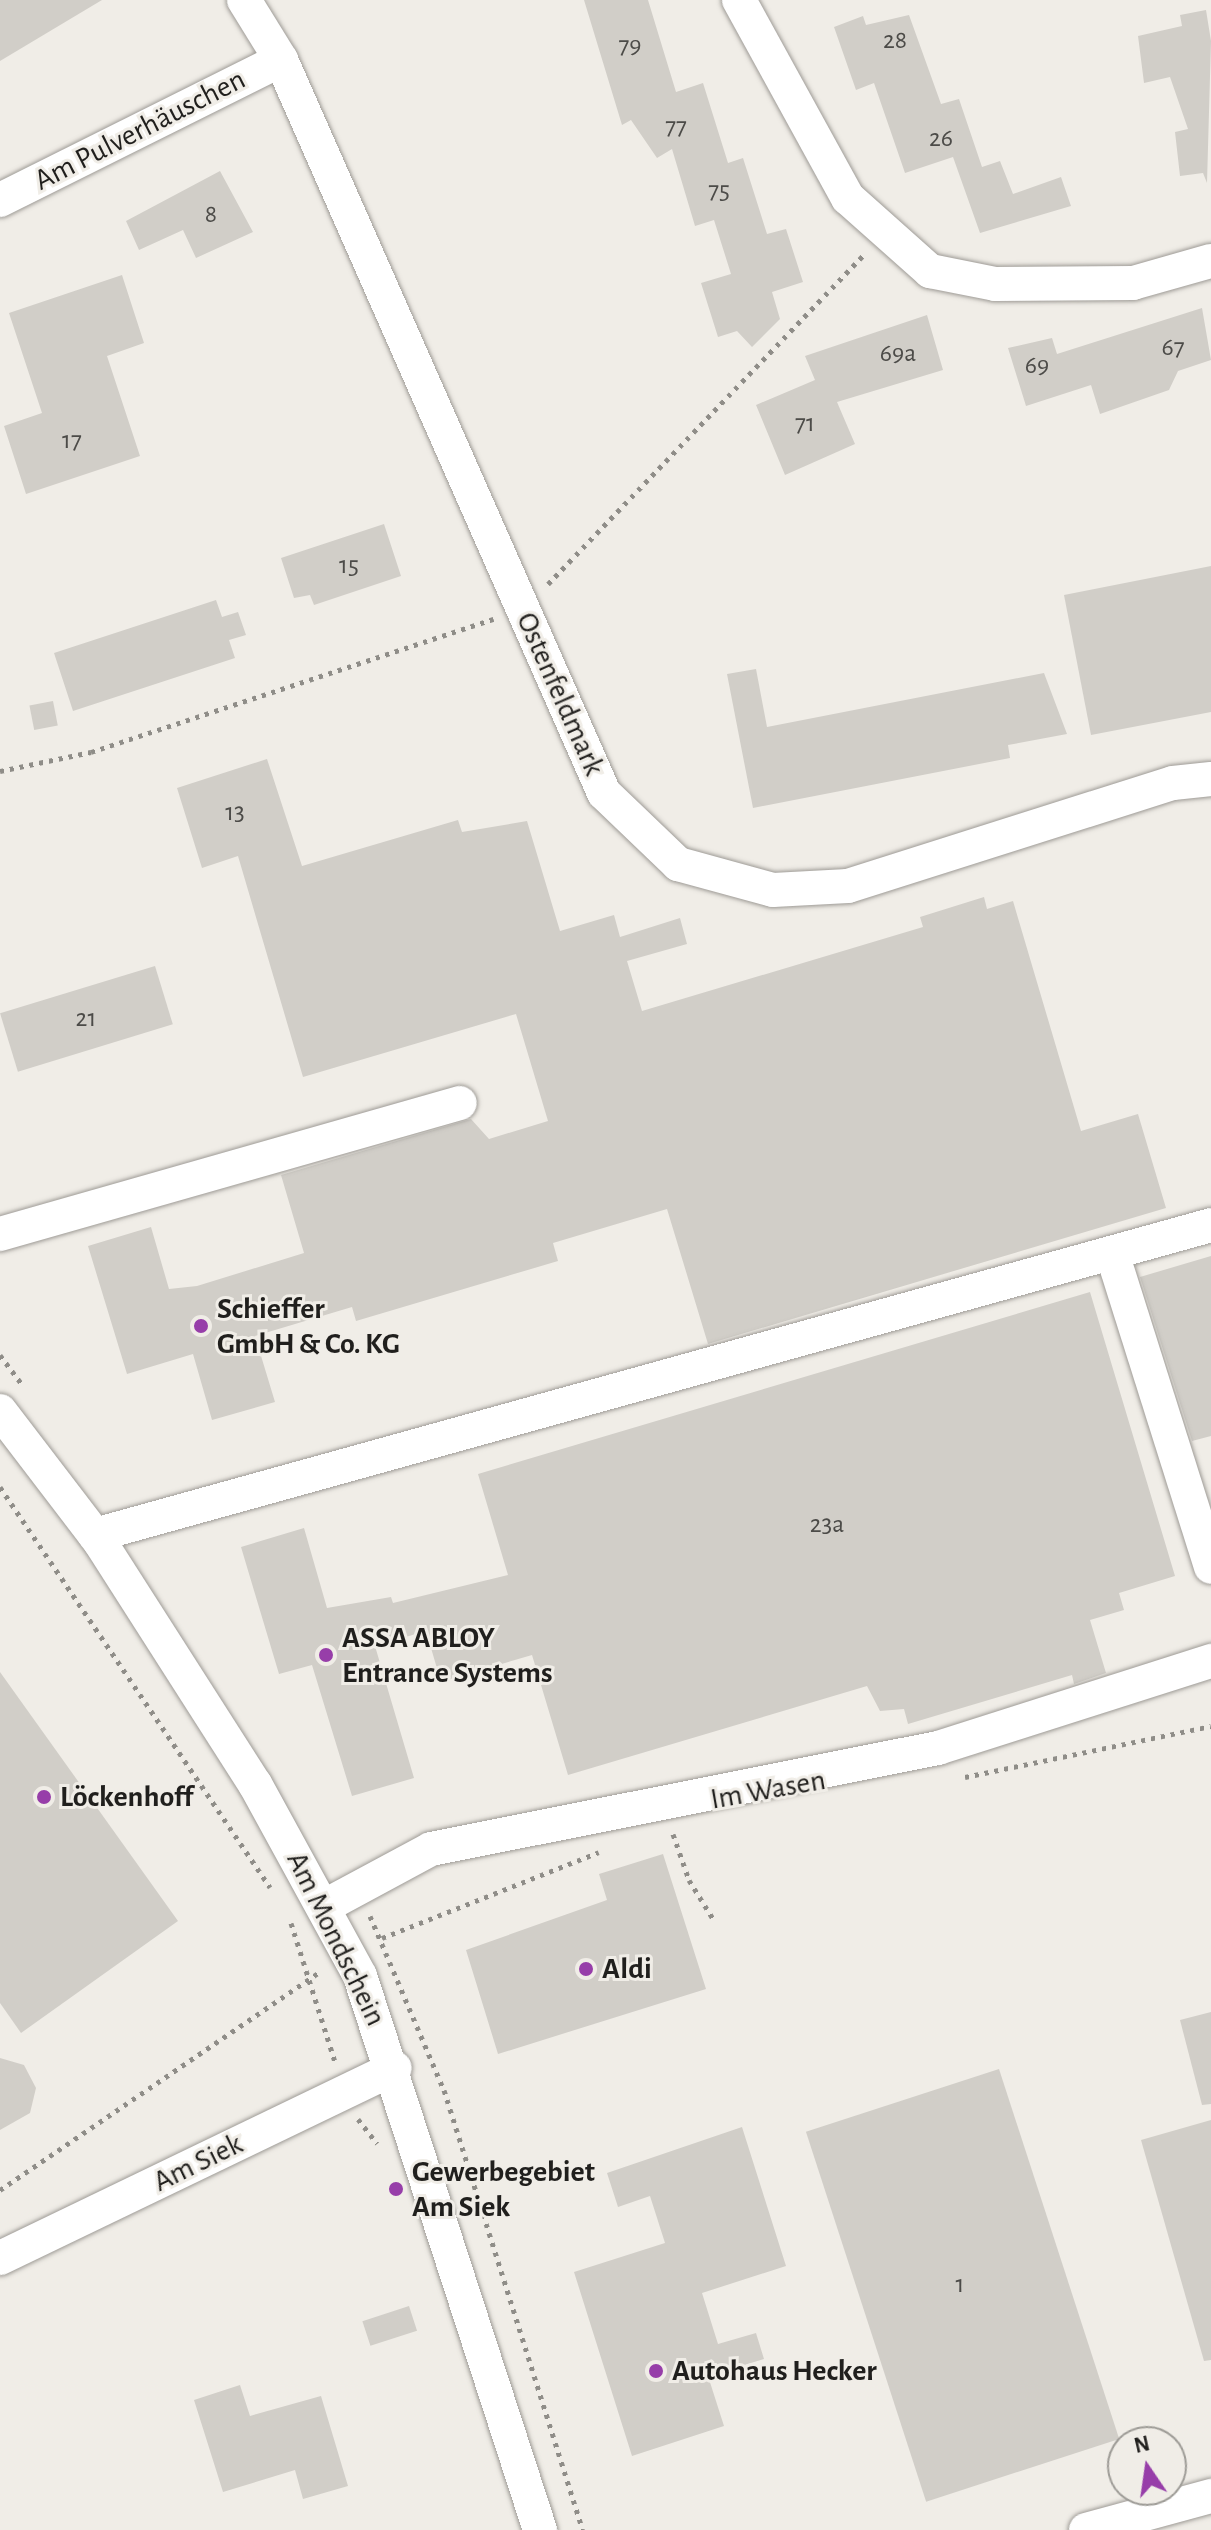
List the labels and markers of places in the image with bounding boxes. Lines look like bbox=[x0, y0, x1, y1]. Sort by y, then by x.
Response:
place label: Schieffer GmbH & Co. KG bbox=[217, 1291, 400, 1362]
marker: Schieffer GmbH & Co. KG bbox=[192, 1317, 210, 1335]
place label: ASSA ABLOY Entrance Systems bbox=[342, 1620, 553, 1690]
marker: ASSA ABLOY Entrance Systems bbox=[317, 1646, 335, 1664]
place label: Löckenhoff bbox=[60, 1779, 193, 1815]
marker: Löckenhoff bbox=[35, 1788, 53, 1806]
place label: Aldi bbox=[602, 1951, 652, 1987]
marker: Aldi bbox=[577, 1960, 595, 1978]
place label: Gewerbegebiet Am Siek bbox=[412, 2154, 595, 2224]
marker: Gewerbegebiet Am Siek bbox=[387, 2180, 405, 2198]
place label: Autohaus Hecker bbox=[672, 2353, 877, 2389]
marker: Autohaus Hecker bbox=[647, 2362, 665, 2380]

